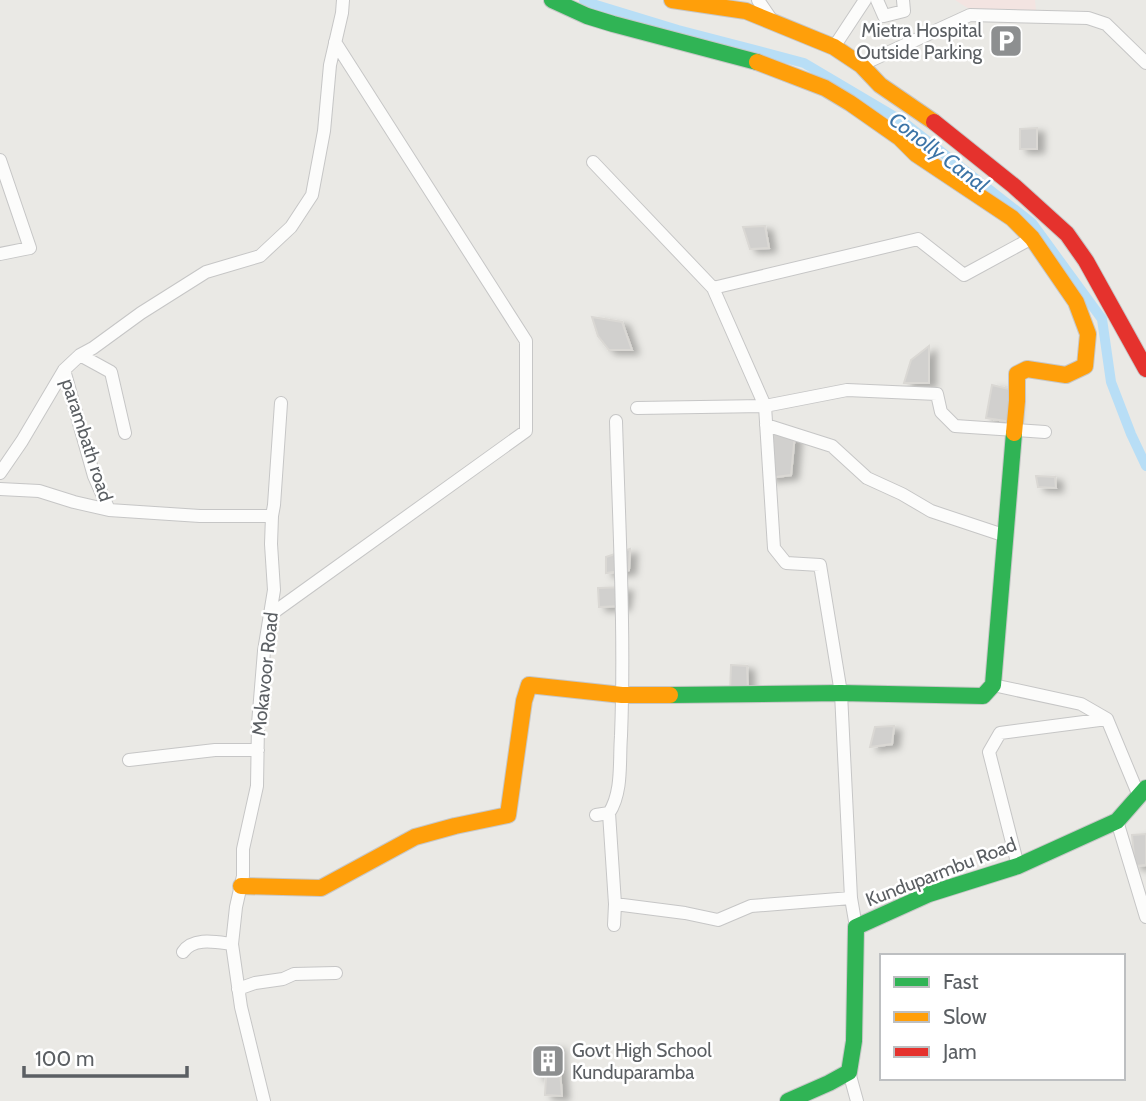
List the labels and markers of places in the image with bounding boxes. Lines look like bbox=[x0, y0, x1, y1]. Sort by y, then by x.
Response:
place label: Mietra Hospital Outside Parking bbox=[856, 19, 983, 64]
parking icon: Mietra Hospital Outside Parking bbox=[987, 22, 1025, 60]
place label: Govt High School Kunduparamba bbox=[572, 1039, 712, 1084]
building icon: Govt High School Kunduparamba bbox=[529, 1042, 567, 1080]

